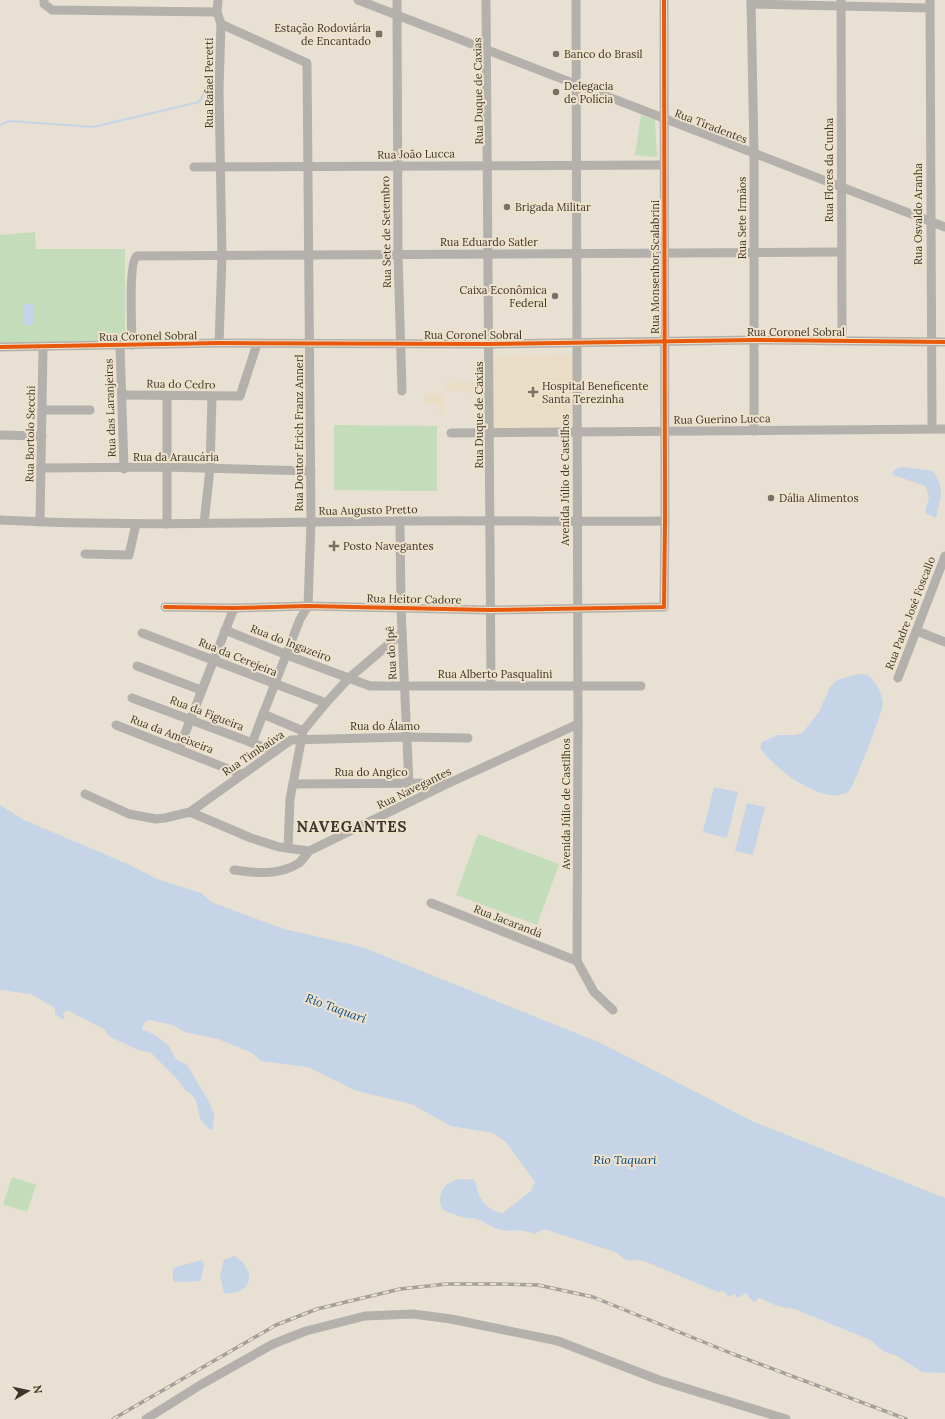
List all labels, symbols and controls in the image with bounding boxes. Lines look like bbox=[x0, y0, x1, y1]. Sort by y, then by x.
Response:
place label: Estação Rodoviária de Encantado bbox=[274, 21, 371, 48]
marker: Estação Rodoviária de Encantado bbox=[374, 29, 384, 39]
street label: Rua Duque de Caxias bbox=[470, 37, 486, 145]
street label: Rua Rafael Peretti bbox=[202, 38, 216, 128]
place label: Banco do Brasil bbox=[564, 47, 643, 61]
marker: Banco do Brasil bbox=[551, 49, 561, 59]
place label: Delegacia de Polícia bbox=[564, 79, 614, 106]
marker: Delegacia de Polícia bbox=[551, 87, 561, 97]
street label: Rua Tiradentes bbox=[673, 106, 749, 146]
street label: Rua Flores da Cunha bbox=[822, 117, 836, 222]
street label: Rua João Lucca bbox=[377, 146, 455, 162]
street label: Rua Osvaldo Aranha bbox=[911, 163, 925, 265]
street label: Rua Sete de Setembro bbox=[378, 176, 394, 288]
street label: Rua Sete Irmãos bbox=[735, 177, 749, 259]
place label: Brigada Militar bbox=[515, 200, 591, 214]
street label: Rua Monsenhor Scalabrini bbox=[648, 200, 662, 334]
marker: Brigada Militar bbox=[502, 202, 512, 212]
street label: Rua Eduardo Satler bbox=[440, 235, 538, 249]
place label: Caixa Econômica Federal bbox=[460, 283, 547, 310]
marker: Caixa Econômica Federal bbox=[550, 291, 560, 301]
street label: Rua Coronel Sobral bbox=[747, 325, 845, 339]
street label: Rua Coronel Sobral bbox=[99, 328, 197, 344]
street label: Rua Coronel Sobral bbox=[424, 328, 522, 342]
street label: Rua Doutor Erich Franz Annerl bbox=[292, 354, 306, 512]
street label: Rua das Laranjeiras bbox=[101, 358, 119, 458]
street label: Rua Duque de Caxias bbox=[472, 361, 486, 469]
street label: Rua do Cedro bbox=[146, 376, 216, 392]
place label: Hospital Beneficente Santa Terezinha bbox=[542, 379, 648, 406]
street label: Rua Bortolo Secchi bbox=[22, 386, 38, 482]
marker: Hospital Beneficente Santa Terezinha bbox=[527, 386, 539, 398]
street label: Rua Guerino Lucca bbox=[673, 411, 771, 427]
street label: Avenida Júlio de Castilhos bbox=[558, 414, 572, 547]
street label: Rua da Araucária bbox=[133, 450, 219, 464]
place label: Dália Alimentos bbox=[779, 491, 859, 505]
marker: Dália Alimentos bbox=[766, 493, 776, 503]
street label: Rua Augusto Pretto bbox=[318, 502, 418, 518]
place label: Posto Navegantes bbox=[343, 539, 434, 553]
marker: Posto Navegantes bbox=[328, 540, 340, 552]
street label: Rua Padre José Foscallo bbox=[882, 554, 938, 672]
street label: Rua Heitor Cadore bbox=[366, 591, 462, 607]
street label: Rua do Ingazeiro bbox=[248, 621, 334, 665]
street label: Rua do Ipê bbox=[383, 626, 399, 680]
street label: Rua da Cerejeira bbox=[197, 635, 280, 679]
street label: Rua Alberto Pasqualini bbox=[438, 667, 552, 681]
street label: Rua da Figueira bbox=[168, 692, 246, 734]
street label: Rua da Ameixeira bbox=[128, 712, 216, 756]
street label: Rua do Álamo bbox=[350, 719, 420, 733]
street label: Rua Timbaúva bbox=[219, 727, 287, 779]
street label: Avenida Júlio de Castilhos bbox=[559, 738, 573, 871]
street label: Rua Navegantes bbox=[375, 764, 453, 812]
street label: Rua do Angico bbox=[334, 765, 408, 779]
district label: NAVEGANTES bbox=[296, 817, 408, 836]
street label: Rua Jacarandá bbox=[472, 901, 545, 941]
water label: Rio Taquari bbox=[304, 990, 369, 1026]
water label: Rio Taquari bbox=[593, 1152, 657, 1167]
north arrow bbox=[8, 1371, 48, 1411]
text: N bbox=[30, 1384, 46, 1395]

